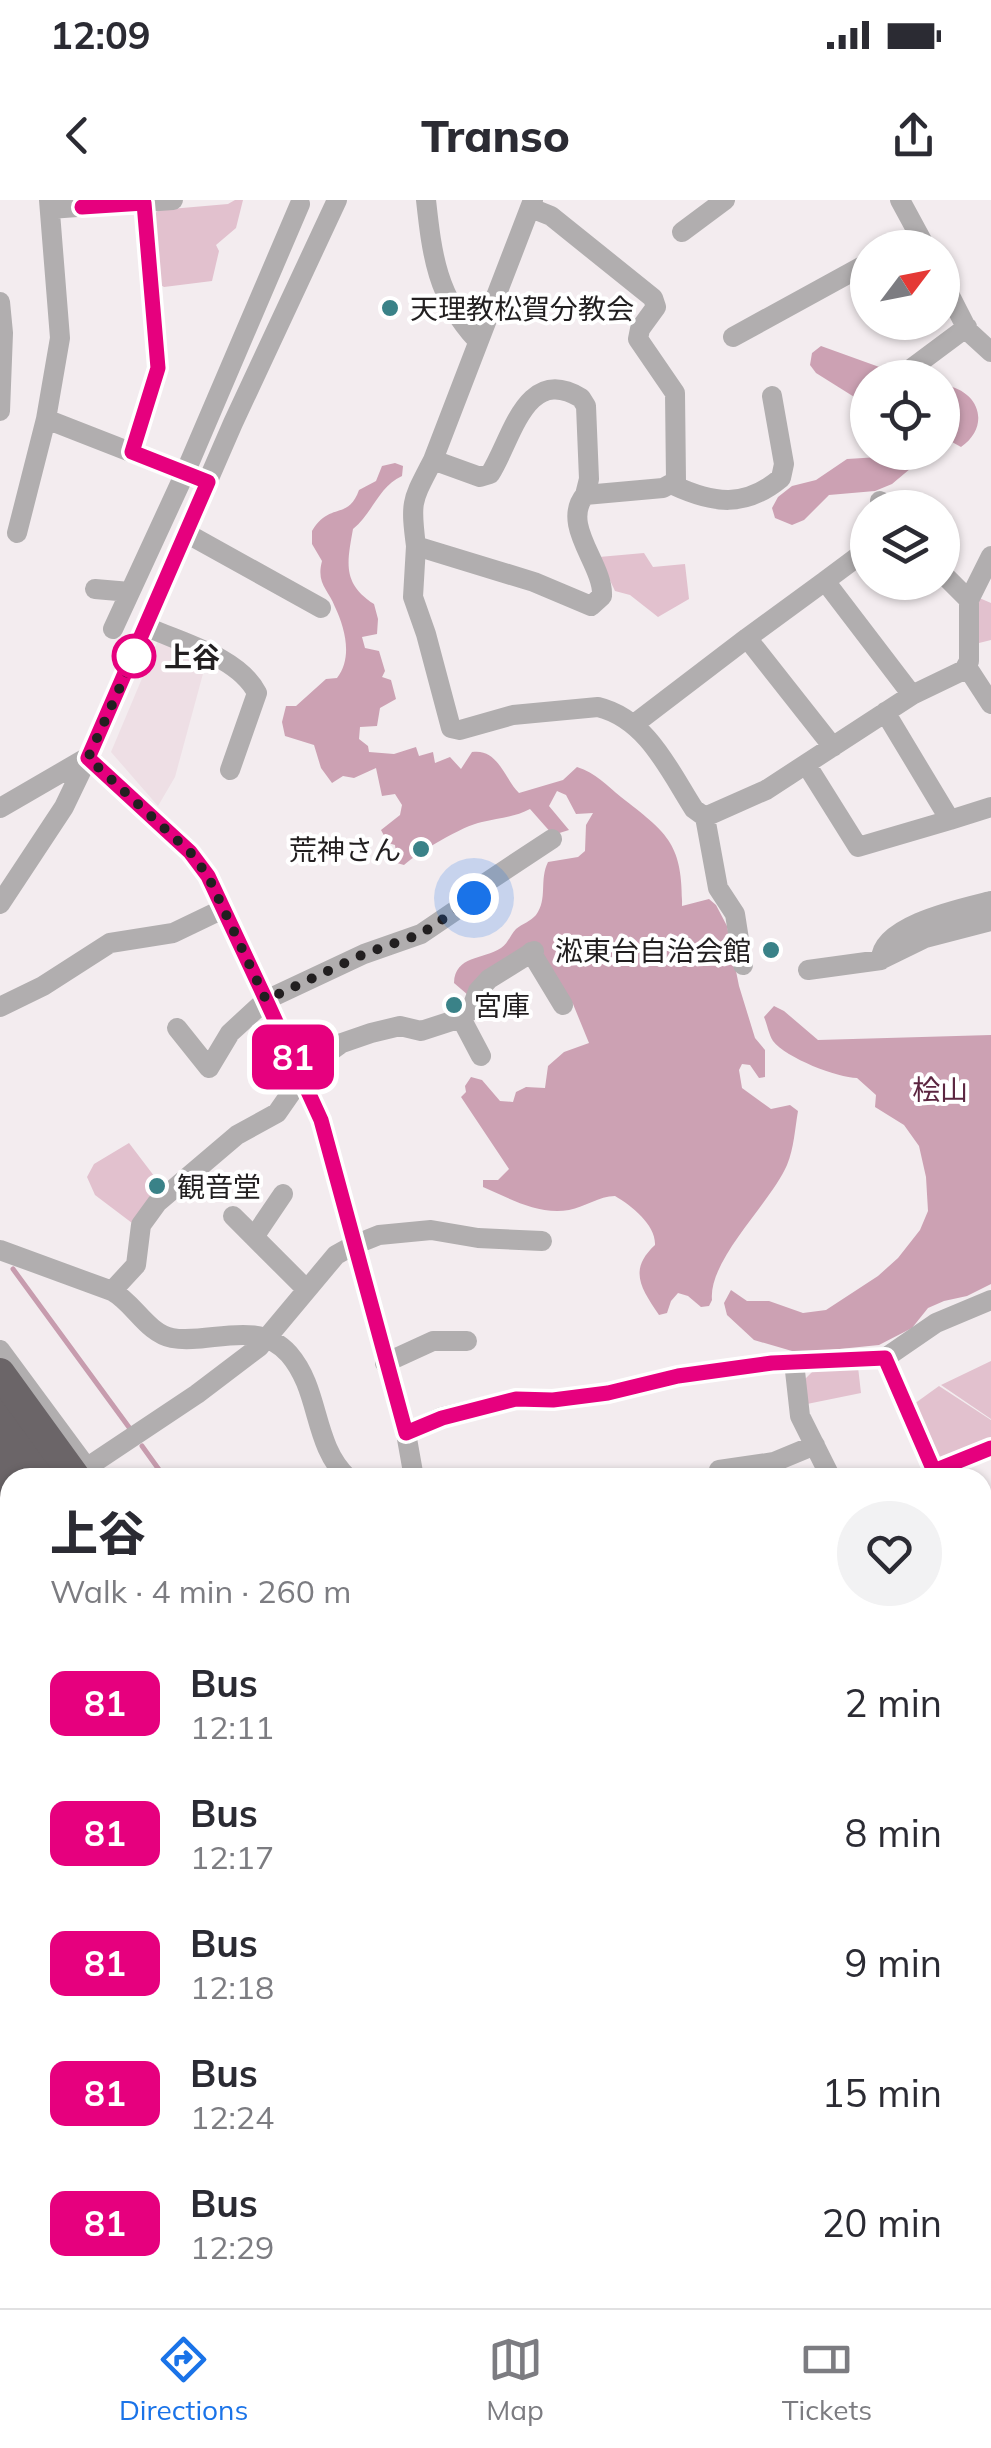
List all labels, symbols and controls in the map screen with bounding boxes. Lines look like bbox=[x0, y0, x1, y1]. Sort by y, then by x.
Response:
text: 12:09 bbox=[50, 11, 151, 59]
text: Transo bbox=[421, 107, 570, 163]
icon: back bbox=[50, 108, 105, 163]
icon: share bbox=[886, 108, 941, 163]
north arrow bbox=[850, 230, 960, 340]
map controls bbox=[850, 230, 960, 600]
place label: 天理教松賀分教会 bbox=[410, 291, 634, 326]
marker: 天理教松賀分教会 bbox=[379, 297, 401, 319]
button: locate bbox=[850, 360, 960, 470]
button: layers bbox=[850, 490, 960, 600]
marker: 上谷 bbox=[113, 635, 155, 677]
place label: 上谷 bbox=[164, 639, 220, 674]
place label: 荒神さん bbox=[289, 832, 401, 867]
marker: 荒神さん bbox=[410, 838, 432, 860]
your location bbox=[449, 873, 499, 923]
place label: 淞東台自治会館 bbox=[555, 933, 751, 968]
marker: 淞東台自治会館 bbox=[760, 939, 782, 961]
place label: 宮庫 bbox=[474, 988, 530, 1023]
marker: 宮庫 bbox=[443, 994, 465, 1016]
line badge: 81 bbox=[248, 1024, 338, 1090]
text: 81 bbox=[272, 1035, 314, 1079]
park label: 桧山 bbox=[912, 1072, 968, 1107]
place label: 観音堂 bbox=[177, 1169, 261, 1204]
marker: 観音堂 bbox=[146, 1175, 168, 1197]
button: heart bbox=[837, 1501, 942, 1606]
text: 上谷 bbox=[50, 1503, 146, 1563]
text: Walk · 4 min · 260 m bbox=[50, 1571, 351, 1611]
text: Bus bbox=[190, 1659, 258, 1707]
text: 2 min bbox=[845, 1679, 942, 1727]
text: 81 bbox=[84, 1681, 126, 1725]
text: 12:11 bbox=[190, 1707, 274, 1747]
text: Bus bbox=[190, 1789, 258, 1837]
text: 8 min bbox=[845, 1809, 942, 1857]
text: 81 bbox=[84, 1811, 126, 1855]
text: 12:17 bbox=[190, 1837, 274, 1877]
text: Bus bbox=[190, 1919, 258, 1967]
text: 9 min bbox=[845, 1939, 942, 1987]
text: 81 bbox=[84, 1941, 126, 1985]
text: 12:18 bbox=[190, 1967, 274, 2007]
text: Bus bbox=[190, 2049, 258, 2097]
text: 15 min bbox=[822, 2069, 942, 2117]
text: 81 bbox=[84, 2071, 126, 2115]
text: 12:24 bbox=[190, 2097, 274, 2137]
text: Bus bbox=[190, 2179, 258, 2227]
text: 20 min bbox=[822, 2199, 942, 2247]
text: 81 bbox=[84, 2201, 126, 2245]
text: 12:29 bbox=[190, 2227, 274, 2267]
tab: Directions bbox=[119, 2332, 248, 2427]
tab: Map bbox=[486, 2332, 544, 2427]
tab: Tickets bbox=[782, 2332, 872, 2427]

